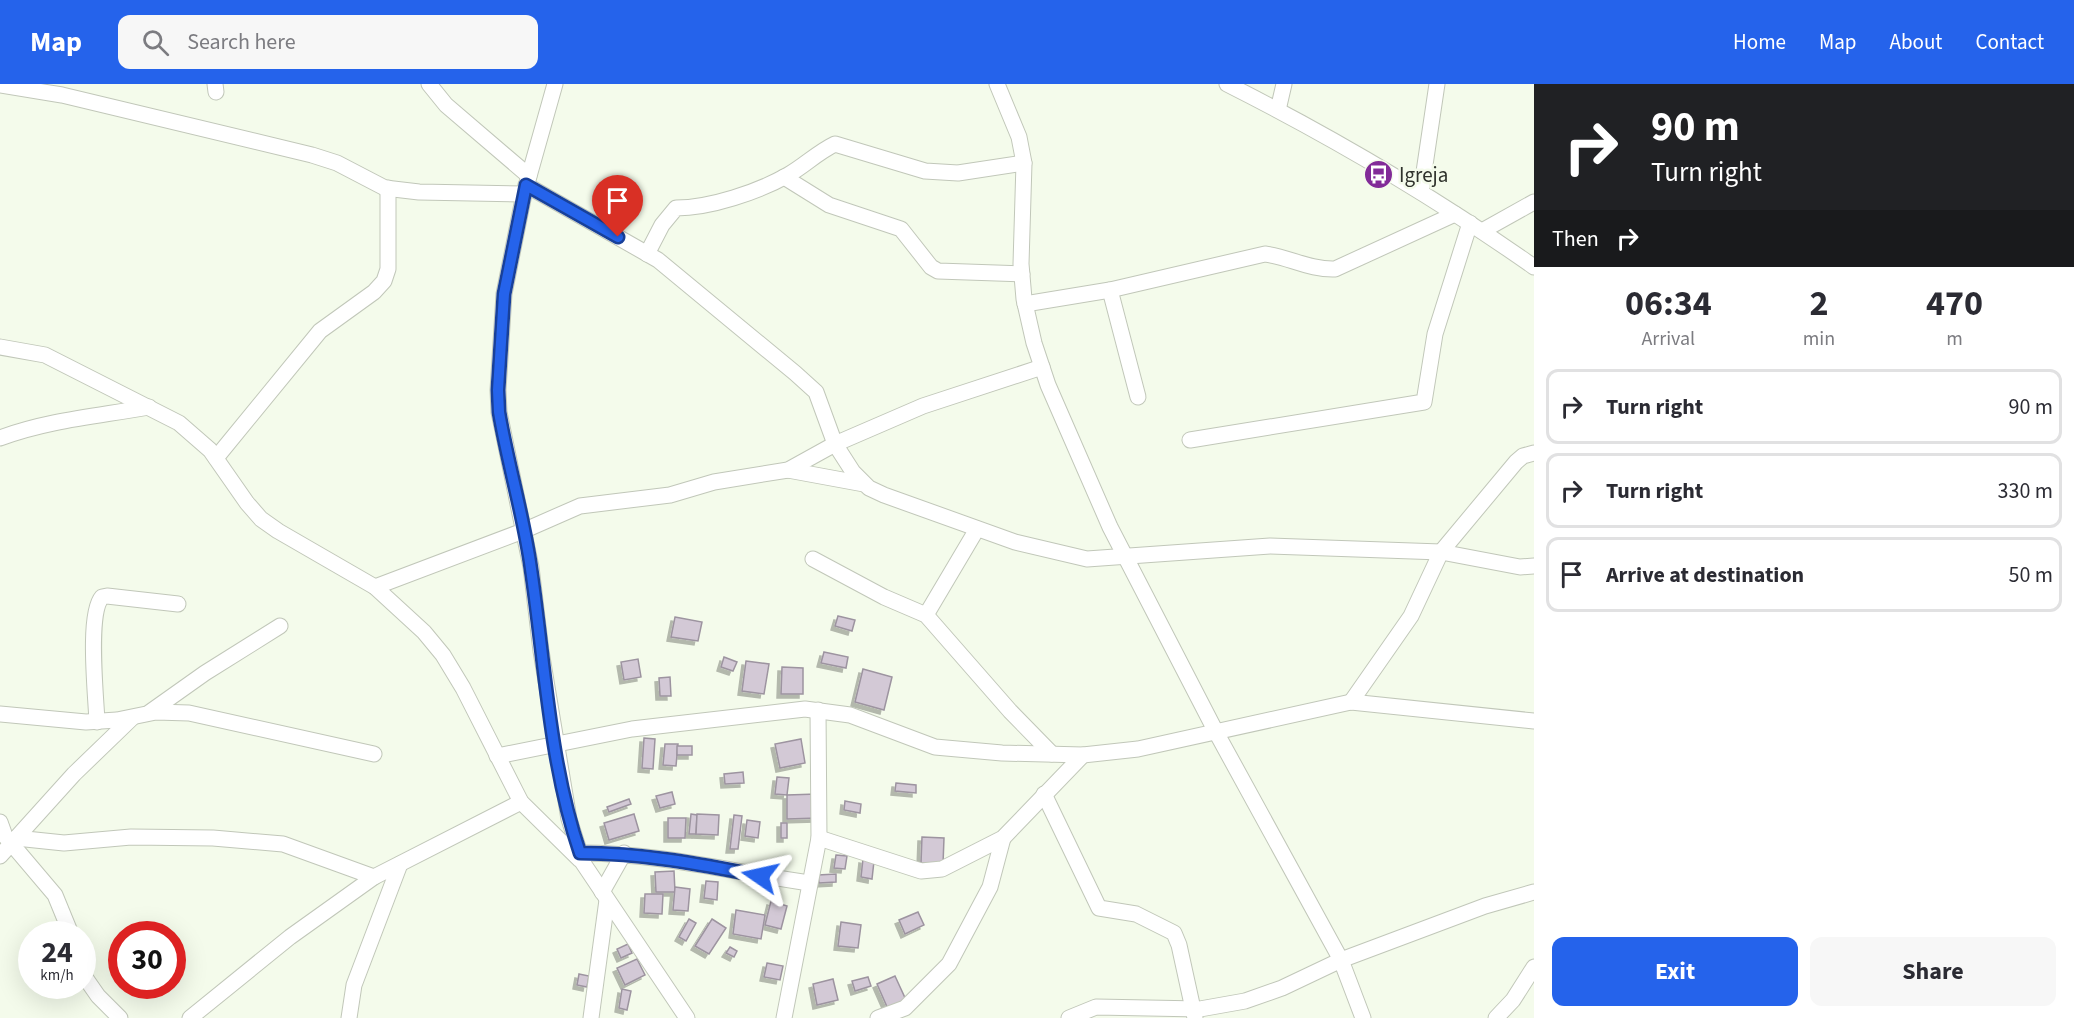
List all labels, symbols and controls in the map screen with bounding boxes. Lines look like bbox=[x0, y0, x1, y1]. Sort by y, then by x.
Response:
search box bbox=[118, 15, 538, 69]
text: Map bbox=[30, 22, 82, 62]
icon: search bbox=[139, 26, 172, 59]
text: Search here bbox=[187, 26, 296, 58]
text: Home bbox=[1733, 27, 1786, 57]
text: Map bbox=[1819, 27, 1857, 57]
text: About bbox=[1890, 27, 1942, 57]
text: Contact bbox=[1975, 27, 2044, 57]
text: 90 m bbox=[1651, 97, 1740, 157]
icon: right bbox=[1552, 108, 1630, 186]
text: Turn right bbox=[1651, 153, 1762, 192]
bus stop icon: Igreja bbox=[1362, 159, 1394, 191]
place label: Igreja bbox=[1399, 160, 1448, 190]
pin bbox=[592, 175, 643, 237]
icon: arrive bbox=[601, 184, 634, 217]
icon: right bbox=[1611, 222, 1644, 255]
text: Then bbox=[1552, 223, 1599, 255]
text: 06:34 bbox=[1625, 278, 1712, 329]
text: 2 bbox=[1809, 278, 1828, 329]
text: 470 bbox=[1926, 278, 1983, 329]
text: Arrival bbox=[1641, 325, 1695, 353]
text: min bbox=[1803, 325, 1835, 353]
text: m bbox=[1946, 325, 1963, 353]
icon: right bbox=[1555, 390, 1588, 423]
text: Turn right bbox=[1606, 391, 1703, 423]
text: 90 m bbox=[2008, 391, 2053, 423]
icon: right bbox=[1555, 474, 1588, 507]
text: Turn right bbox=[1606, 475, 1703, 507]
text: 330 m bbox=[1998, 475, 2053, 507]
icon: arrive bbox=[1555, 558, 1588, 591]
text: Arrive at destination bbox=[1606, 559, 1804, 591]
text: 50 m bbox=[2008, 559, 2053, 591]
position arrow bbox=[728, 844, 792, 908]
speed limit sign: 30 bbox=[108, 921, 186, 999]
text: 24 bbox=[41, 931, 73, 974]
button: Exit bbox=[1552, 937, 1798, 1006]
button: Share bbox=[1810, 937, 2056, 1006]
text: km/h bbox=[40, 965, 74, 986]

